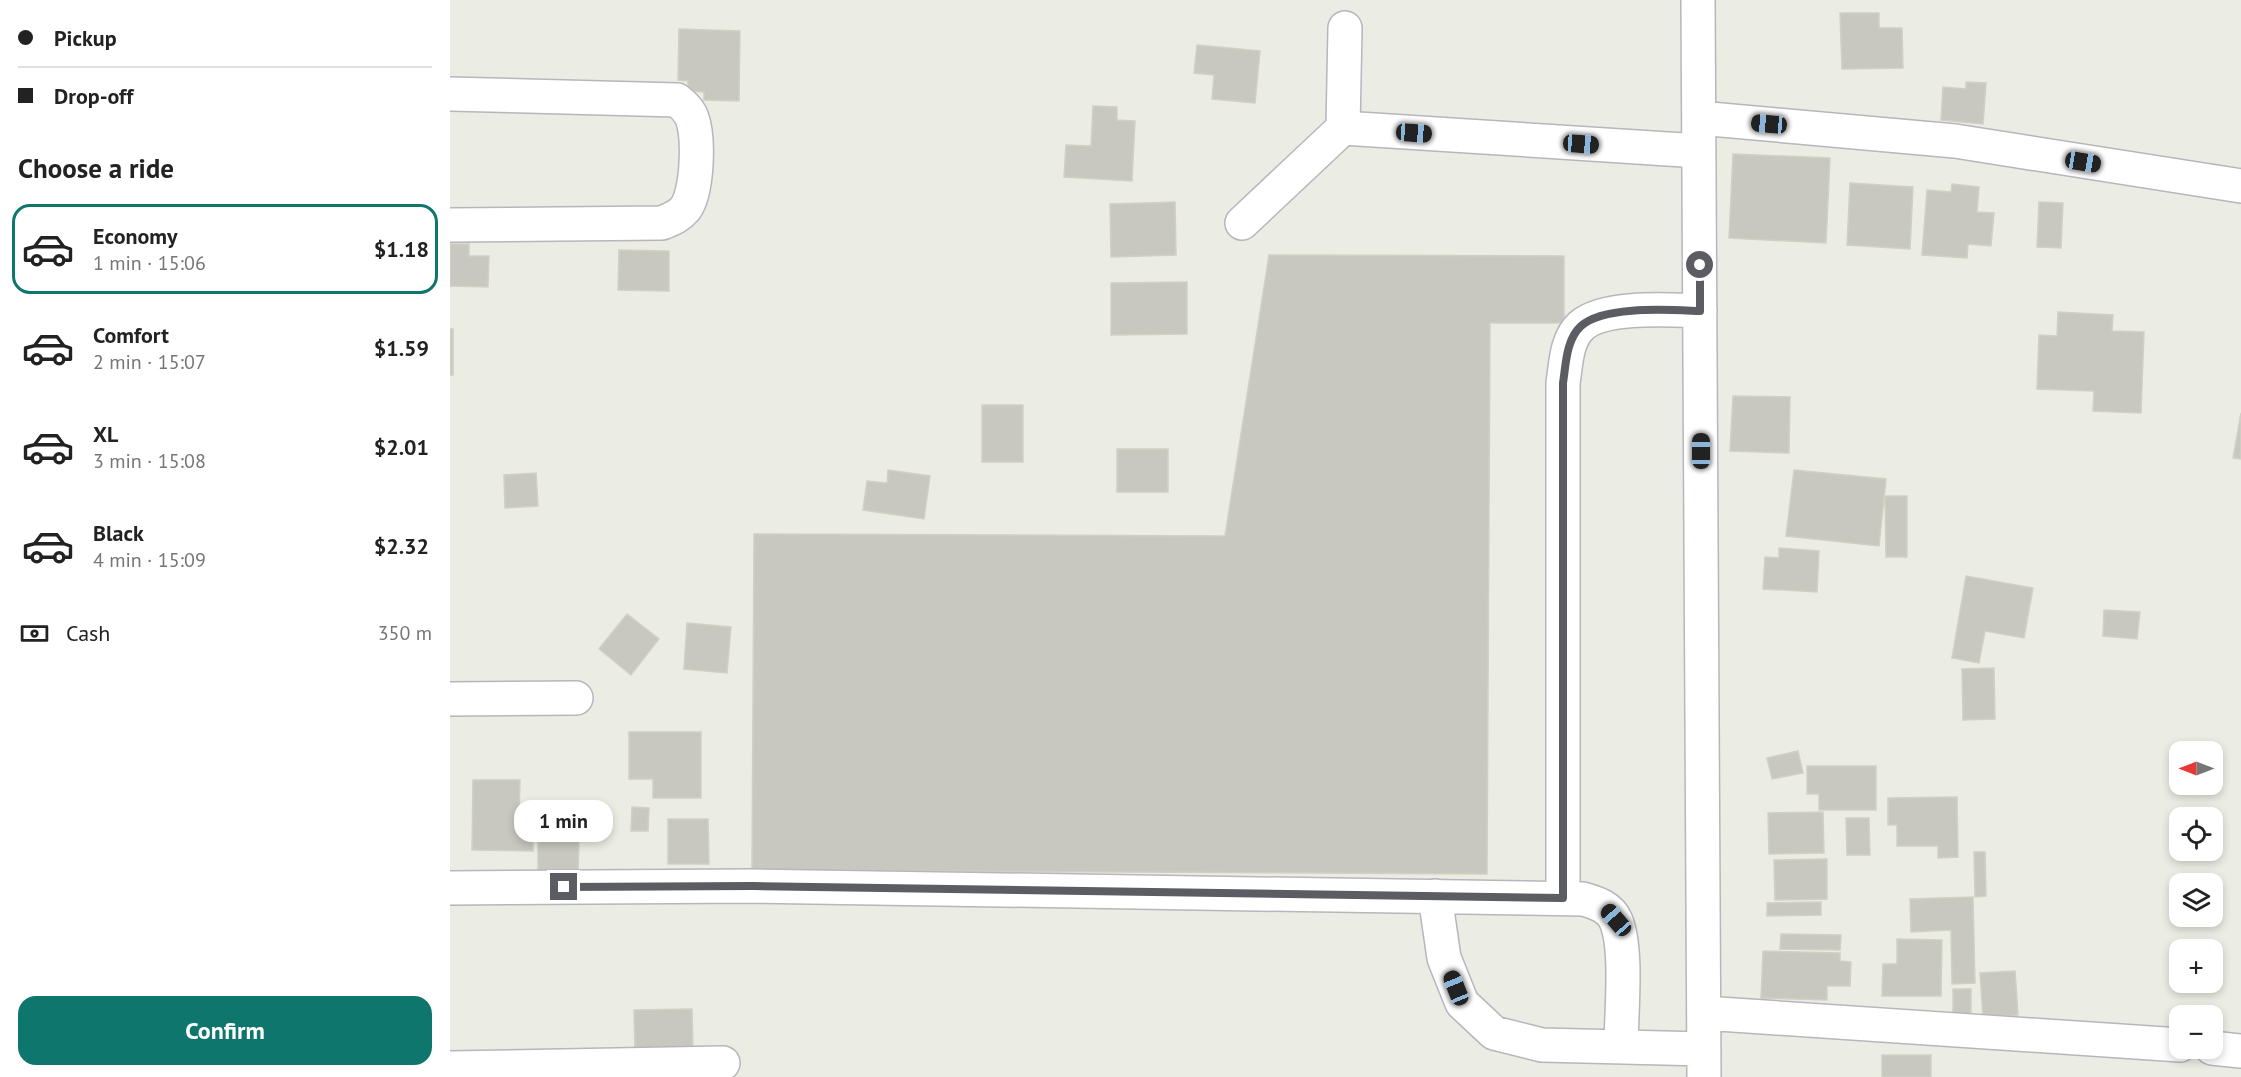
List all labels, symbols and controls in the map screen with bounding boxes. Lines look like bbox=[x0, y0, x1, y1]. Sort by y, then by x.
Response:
text: Pickup bbox=[54, 24, 117, 52]
text: Drop-off bbox=[54, 82, 133, 110]
car bbox=[1750, 113, 1788, 135]
car bbox=[1395, 123, 1433, 143]
car bbox=[1562, 134, 1600, 154]
car bbox=[2064, 150, 2102, 174]
text: Choose a ride bbox=[18, 151, 174, 185]
icon: car bbox=[21, 222, 75, 276]
text: Economy bbox=[93, 222, 177, 250]
text: $1.18 bbox=[374, 235, 429, 263]
text: 1 min · 15:06 bbox=[93, 250, 206, 276]
route start bbox=[1686, 251, 1713, 278]
icon: car bbox=[21, 321, 75, 375]
text: Comfort bbox=[93, 321, 169, 349]
text: $1.59 bbox=[374, 334, 429, 362]
text: 2 min · 15:07 bbox=[93, 349, 206, 375]
icon: car bbox=[21, 420, 75, 474]
text: XL bbox=[93, 420, 118, 448]
text: $2.01 bbox=[374, 433, 429, 461]
car bbox=[1692, 433, 1710, 469]
text: 3 min · 15:08 bbox=[93, 448, 206, 474]
icon: car bbox=[21, 519, 75, 573]
text: Black bbox=[93, 519, 144, 547]
text: $2.32 bbox=[374, 532, 429, 560]
text: 4 min · 15:09 bbox=[93, 547, 206, 573]
icon: cash bbox=[18, 617, 51, 650]
text: Cash bbox=[66, 619, 110, 647]
text: 350 m bbox=[378, 620, 432, 646]
north arrow bbox=[2169, 741, 2223, 795]
map controls bbox=[2169, 741, 2223, 1059]
callout: 1 min bbox=[514, 800, 614, 842]
button: locate bbox=[2169, 807, 2223, 861]
text: 1 min bbox=[539, 808, 588, 834]
route end bbox=[550, 873, 577, 900]
button: layers bbox=[2169, 873, 2223, 927]
car bbox=[1597, 901, 1635, 939]
button: + bbox=[2169, 939, 2223, 993]
car bbox=[1441, 968, 1471, 1008]
button: Confirm bbox=[18, 996, 432, 1065]
button: − bbox=[2169, 1005, 2223, 1059]

